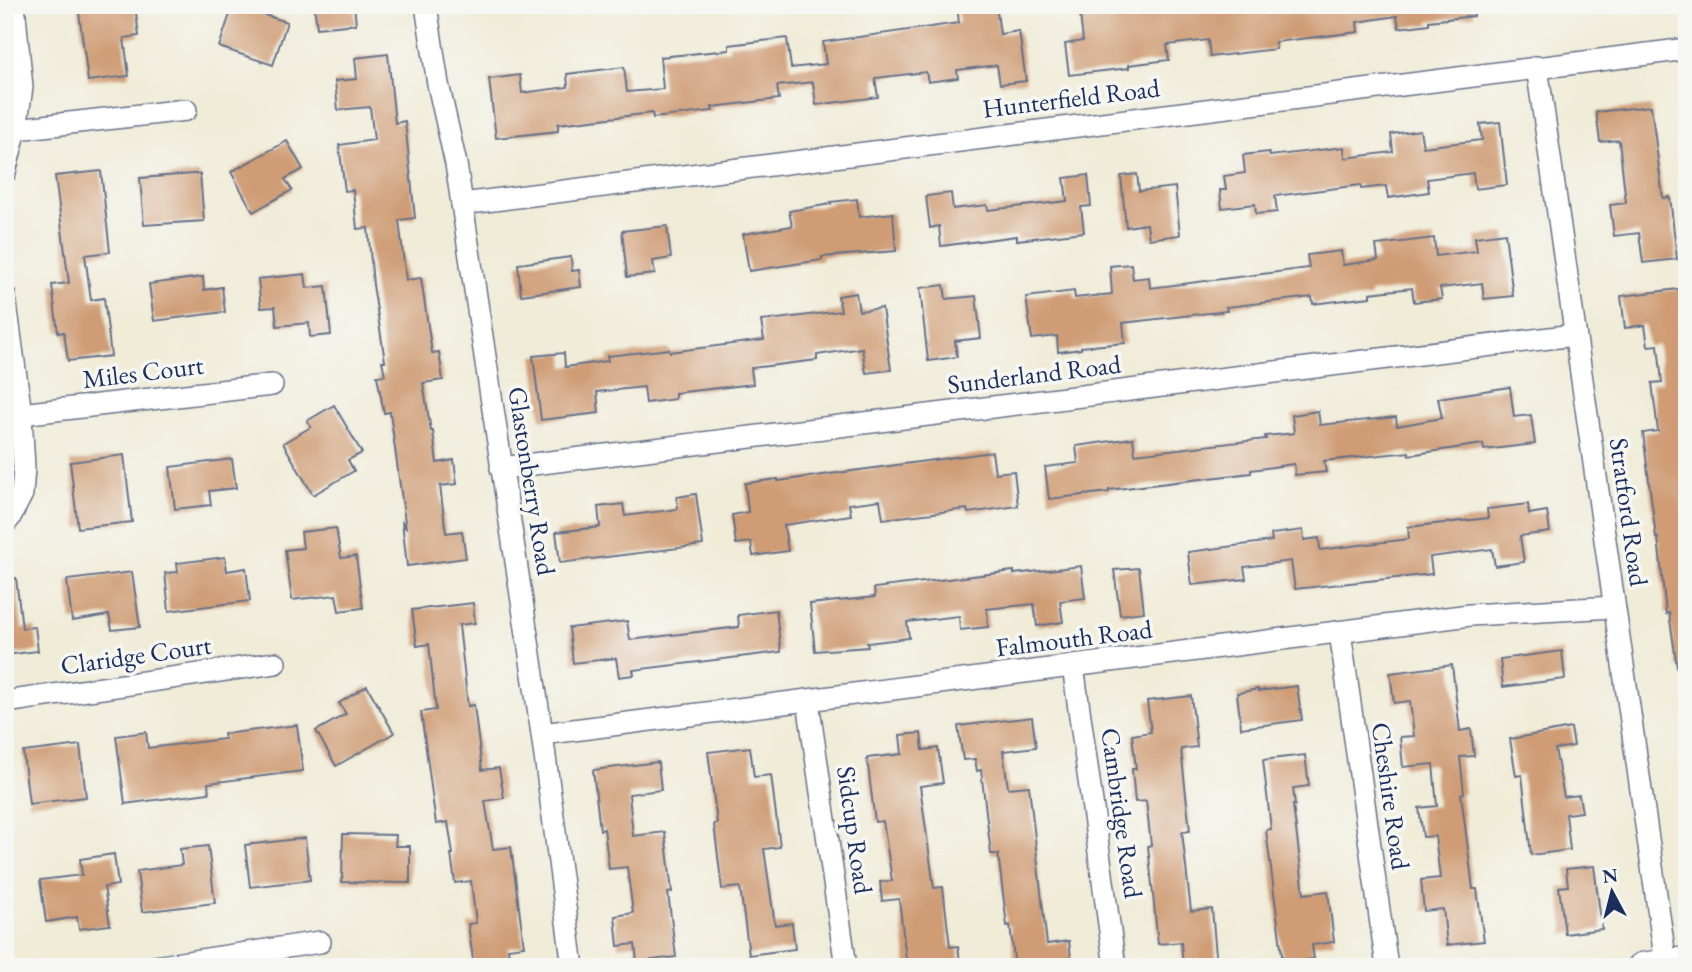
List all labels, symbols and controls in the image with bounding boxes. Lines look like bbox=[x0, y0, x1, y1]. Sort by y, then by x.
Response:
street label: Hunterfield Road bbox=[981, 70, 1162, 126]
street label: Sunderland Road bbox=[945, 346, 1124, 402]
street label: Miles Court bbox=[81, 348, 205, 396]
street label: Glastonberry Road bbox=[500, 384, 564, 579]
street label: Stratford Road bbox=[1602, 436, 1656, 589]
street label: Falmouth Road bbox=[994, 611, 1155, 664]
street label: Claridge Court bbox=[58, 628, 214, 682]
street label: Cheshire Road bbox=[1364, 720, 1418, 873]
street label: Cambridge Road bbox=[1093, 726, 1151, 901]
street label: Sidcup Road bbox=[829, 764, 881, 897]
north arrow bbox=[1576, 856, 1646, 926]
text: N bbox=[1601, 862, 1620, 889]

